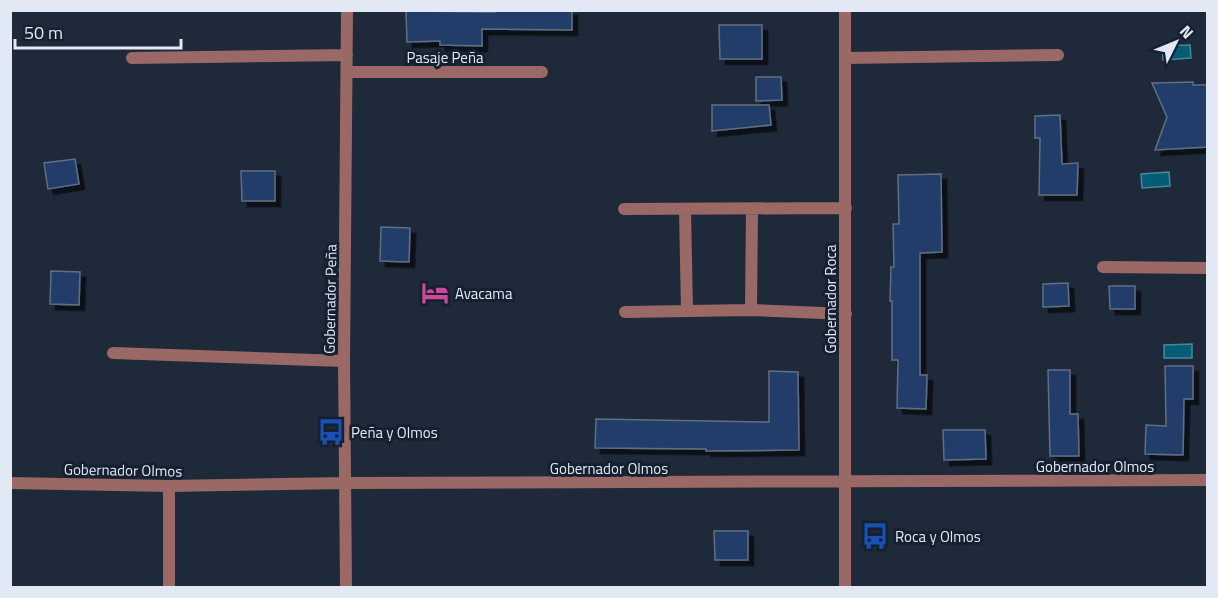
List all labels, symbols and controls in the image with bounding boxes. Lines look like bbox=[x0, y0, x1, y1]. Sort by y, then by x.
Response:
scale bar bbox=[15, 12, 182, 50]
north arrow bbox=[1146, 12, 1206, 72]
text: 50 m bbox=[24, 19, 63, 46]
text: N bbox=[1174, 20, 1200, 44]
street label: Pasaje Peña bbox=[407, 46, 484, 69]
street label: Gobernador Peña bbox=[318, 243, 342, 354]
street label: Gobernador Roca bbox=[819, 244, 842, 353]
hotel icon: Avacama bbox=[420, 278, 450, 308]
place label: Avacama bbox=[455, 282, 513, 305]
bus stop icon: Peña y Olmos bbox=[316, 417, 346, 447]
place label: Peña y Olmos bbox=[351, 421, 438, 444]
street label: Gobernador Olmos bbox=[1036, 455, 1154, 478]
street label: Gobernador Olmos bbox=[64, 457, 182, 483]
street label: Gobernador Olmos bbox=[550, 457, 668, 480]
bus stop icon: Roca y Olmos bbox=[860, 521, 890, 551]
place label: Roca y Olmos bbox=[895, 525, 981, 548]

